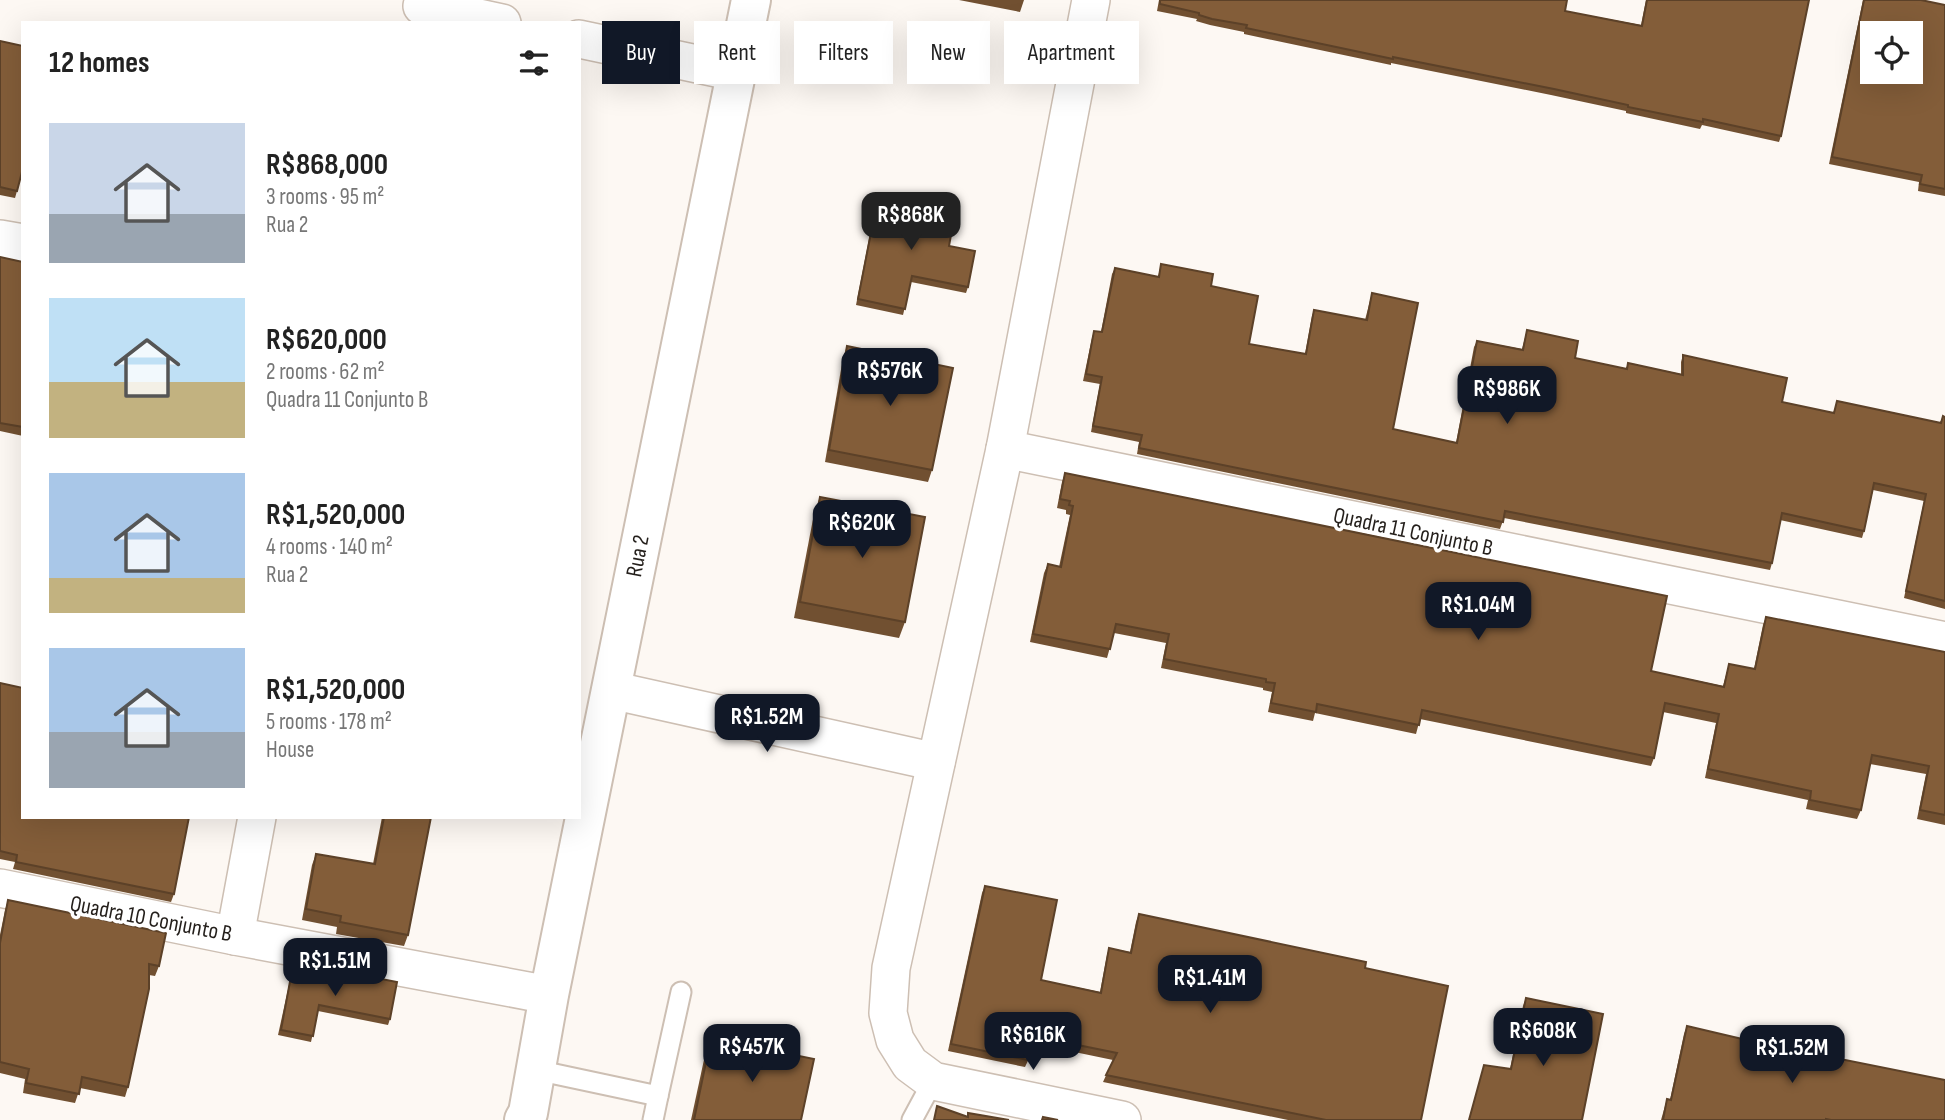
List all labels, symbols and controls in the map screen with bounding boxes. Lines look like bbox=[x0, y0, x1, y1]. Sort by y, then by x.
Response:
chip: Buy bbox=[602, 21, 680, 84]
chip: Rent bbox=[694, 21, 780, 84]
chip: Filters bbox=[794, 21, 893, 84]
chip: New bbox=[907, 21, 990, 84]
chip: Apartment bbox=[1004, 21, 1139, 84]
map controls bbox=[1860, 21, 1923, 84]
button: locate bbox=[1860, 21, 1923, 84]
icon: filters bbox=[515, 44, 553, 82]
text: 12 homes bbox=[49, 45, 150, 81]
text: R$868,000 bbox=[266, 147, 388, 183]
icon: home bbox=[105, 151, 189, 235]
text: 3 rooms · 95 m² bbox=[266, 183, 385, 211]
pin: R$868K bbox=[854, 192, 968, 252]
text: R$868K bbox=[878, 201, 944, 229]
text: Rua 2 bbox=[266, 211, 308, 239]
text: R$620,000 bbox=[266, 322, 387, 358]
icon: home bbox=[105, 326, 189, 410]
pin: R$576K bbox=[833, 348, 947, 408]
text: R$576K bbox=[857, 357, 923, 385]
text: 2 rooms · 62 m² bbox=[266, 358, 385, 386]
pin: R$986K bbox=[1450, 366, 1564, 426]
text: R$986K bbox=[1474, 375, 1540, 403]
text: Quadra 11 Conjunto B bbox=[266, 386, 428, 414]
text: R$1,520,000 bbox=[266, 497, 405, 533]
pin: R$620K bbox=[805, 500, 919, 560]
icon: home bbox=[105, 501, 189, 585]
street label: Quadra 11 Conjunto B bbox=[1331, 501, 1495, 563]
text: R$620K bbox=[829, 509, 895, 537]
text: 4 rooms · 140 m² bbox=[266, 533, 393, 561]
street label: Rua 2 bbox=[620, 533, 656, 579]
text: Rua 2 bbox=[266, 561, 308, 589]
pin: R$1.04M bbox=[1413, 582, 1543, 642]
text: R$1.04M bbox=[1441, 591, 1515, 619]
text: R$1,520,000 bbox=[266, 672, 405, 708]
icon: home bbox=[105, 676, 189, 760]
pin: R$1.52M bbox=[702, 694, 832, 754]
text: R$1.52M bbox=[731, 703, 803, 731]
text: 5 rooms · 178 m² bbox=[266, 708, 392, 736]
text: House bbox=[266, 736, 314, 764]
street label: Quadra 10 Conjunto B bbox=[68, 890, 234, 948]
pin: R$1.51M bbox=[270, 939, 400, 998]
text: R$1.51M bbox=[299, 947, 371, 975]
pin: R$1.41M bbox=[1145, 956, 1275, 1015]
text: R$1.41M bbox=[1174, 964, 1246, 992]
pin: R$608K bbox=[1486, 1009, 1600, 1068]
pin: R$616K bbox=[976, 1012, 1090, 1072]
text: R$608K bbox=[1509, 1017, 1577, 1045]
text: R$616K bbox=[1000, 1021, 1066, 1049]
pin: R$457K bbox=[695, 1024, 809, 1084]
pin: R$1.52M bbox=[1727, 1026, 1857, 1085]
text: R$457K bbox=[719, 1033, 785, 1061]
text: R$1.52M bbox=[1756, 1034, 1828, 1062]

